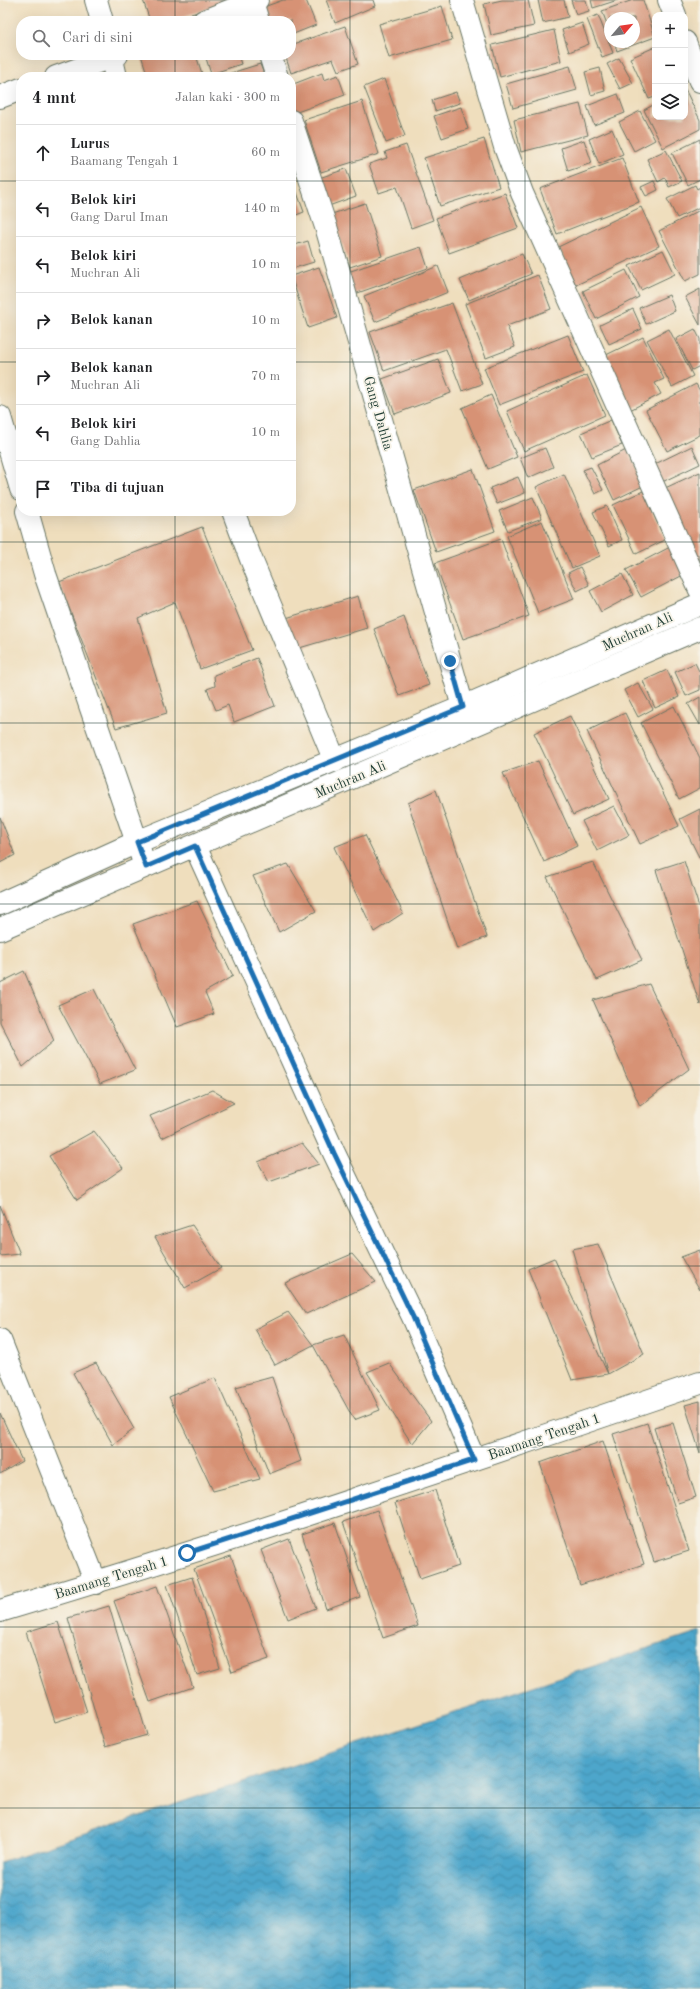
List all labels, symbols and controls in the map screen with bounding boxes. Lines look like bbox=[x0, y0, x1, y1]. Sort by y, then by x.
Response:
north arrow bbox=[604, 12, 640, 48]
map controls bbox=[652, 12, 688, 120]
button: + bbox=[652, 12, 688, 48]
search box bbox=[16, 16, 296, 60]
icon: search bbox=[30, 27, 52, 49]
text: Cari di sini bbox=[62, 31, 133, 46]
button: − bbox=[652, 48, 688, 84]
button: layers bbox=[652, 84, 688, 120]
text: 4 mnt bbox=[32, 90, 76, 107]
text: Jalan kaki · 300 m bbox=[175, 91, 280, 104]
text: Lurus bbox=[70, 137, 110, 152]
icon: ahead bbox=[32, 142, 54, 164]
text: 60 m bbox=[251, 146, 280, 159]
text: Baamang Tengah 1 bbox=[70, 155, 179, 168]
text: Belok kiri bbox=[70, 193, 136, 208]
icon: left bbox=[32, 198, 54, 220]
text: 140 m bbox=[243, 202, 280, 215]
text: Gang Darul Iman bbox=[70, 211, 168, 224]
text: Belok kiri bbox=[70, 249, 136, 264]
icon: left bbox=[32, 254, 54, 276]
text: 10 m bbox=[251, 258, 280, 271]
text: Muchran Ali bbox=[70, 267, 140, 280]
icon: right bbox=[32, 310, 54, 332]
text: Belok kanan bbox=[70, 313, 153, 328]
text: 10 m bbox=[251, 314, 280, 327]
text: Belok kanan bbox=[70, 361, 153, 376]
icon: right bbox=[32, 366, 54, 388]
text: 70 m bbox=[251, 370, 280, 383]
street label: Gang Dahlia bbox=[361, 375, 395, 452]
text: Muchran Ali bbox=[70, 379, 140, 392]
text: Belok kiri bbox=[70, 417, 136, 432]
icon: left bbox=[32, 422, 54, 444]
text: 10 m bbox=[251, 426, 280, 439]
text: Gang Dahlia bbox=[70, 435, 141, 448]
icon: arrive bbox=[32, 478, 54, 500]
text: Tiba di tujuan bbox=[70, 481, 164, 496]
street label: Muchran Ali bbox=[600, 610, 675, 654]
route end bbox=[441, 652, 459, 670]
street label: Muchran Ali bbox=[313, 759, 388, 801]
street label: Baamang Tengah 1 bbox=[486, 1411, 602, 1463]
route start bbox=[178, 1544, 196, 1562]
street label: Baamang Tengah 1 bbox=[53, 1554, 170, 1602]

